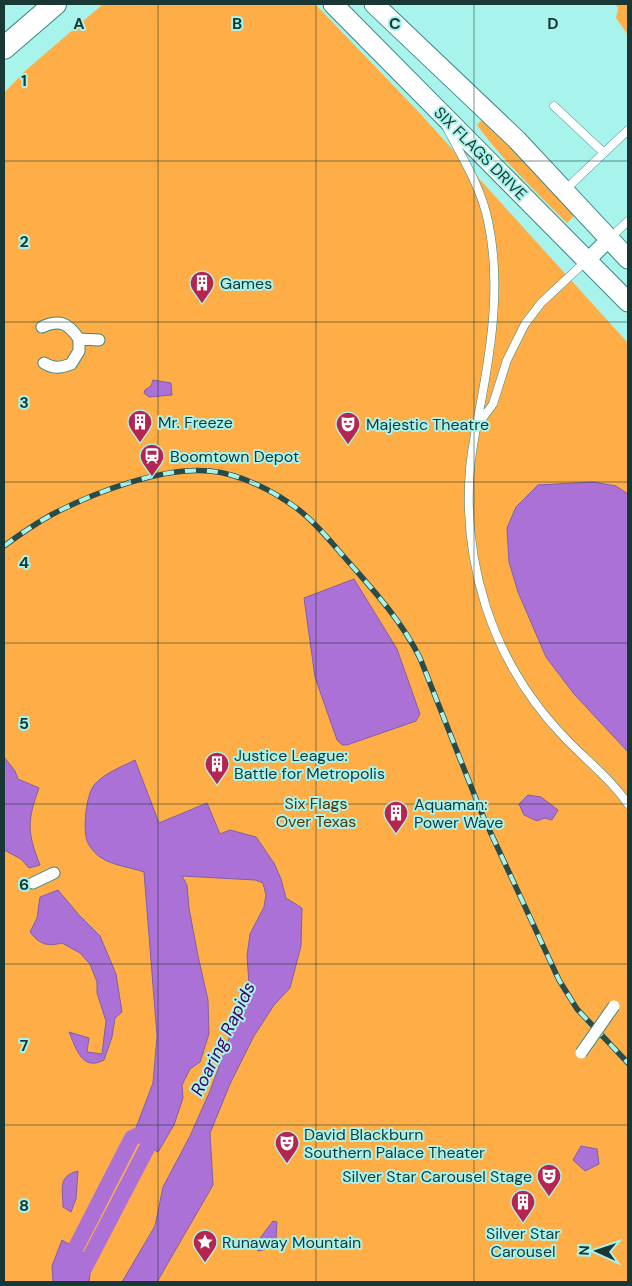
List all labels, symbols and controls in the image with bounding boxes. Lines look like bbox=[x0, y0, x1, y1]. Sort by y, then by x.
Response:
text: A bbox=[73, 13, 85, 34]
text: B bbox=[232, 13, 242, 34]
text: C bbox=[389, 13, 401, 34]
text: D bbox=[547, 13, 559, 34]
text: 1 bbox=[21, 70, 27, 91]
street label: SIX FLAGS DRIVE bbox=[430, 102, 532, 204]
text: 2 bbox=[19, 231, 29, 252]
building icon: Games bbox=[189, 270, 215, 304]
place label: Games bbox=[220, 273, 272, 294]
text: 3 bbox=[19, 392, 29, 413]
building icon: Mr. Freeze bbox=[127, 409, 153, 443]
theatre icon: Majestic Theatre bbox=[335, 411, 361, 445]
place label: Mr. Freeze bbox=[158, 412, 233, 433]
place label: Majestic Theatre bbox=[366, 414, 489, 435]
station icon: Boomtown Depot bbox=[139, 443, 165, 477]
place label: Boomtown Depot bbox=[170, 446, 299, 467]
text: 4 bbox=[19, 552, 29, 573]
text: 5 bbox=[19, 713, 29, 734]
place label: Justice League: Battle for Metropolis bbox=[234, 745, 385, 784]
building icon: Justice League: Battle for Metropolis bbox=[204, 751, 230, 785]
park label: Six Flags Over Texas bbox=[276, 793, 356, 832]
place label: Aquaman: Power Wave bbox=[414, 794, 503, 833]
building icon: Aquaman: Power Wave bbox=[383, 800, 409, 834]
text: 6 bbox=[19, 874, 29, 895]
water label: Roaring Rapids bbox=[185, 978, 261, 1100]
text: 7 bbox=[20, 1035, 29, 1056]
place label: David Blackburn Southern Palace Theater bbox=[304, 1124, 485, 1163]
theatre icon: David Blackburn Southern Palace Theater bbox=[274, 1130, 300, 1164]
theatre icon: Silver Star Carousel Stage bbox=[536, 1163, 562, 1197]
place label: Silver Star Carousel Stage bbox=[342, 1166, 532, 1187]
building icon: Silver Star Carousel bbox=[510, 1189, 536, 1223]
text: 8 bbox=[19, 1195, 29, 1216]
place label: Silver Star Carousel bbox=[486, 1223, 560, 1262]
north arrow bbox=[572, 1226, 622, 1276]
place icon: Runaway Mountain bbox=[192, 1229, 218, 1263]
place label: Runaway Mountain bbox=[222, 1232, 361, 1253]
text: N bbox=[575, 1245, 593, 1256]

